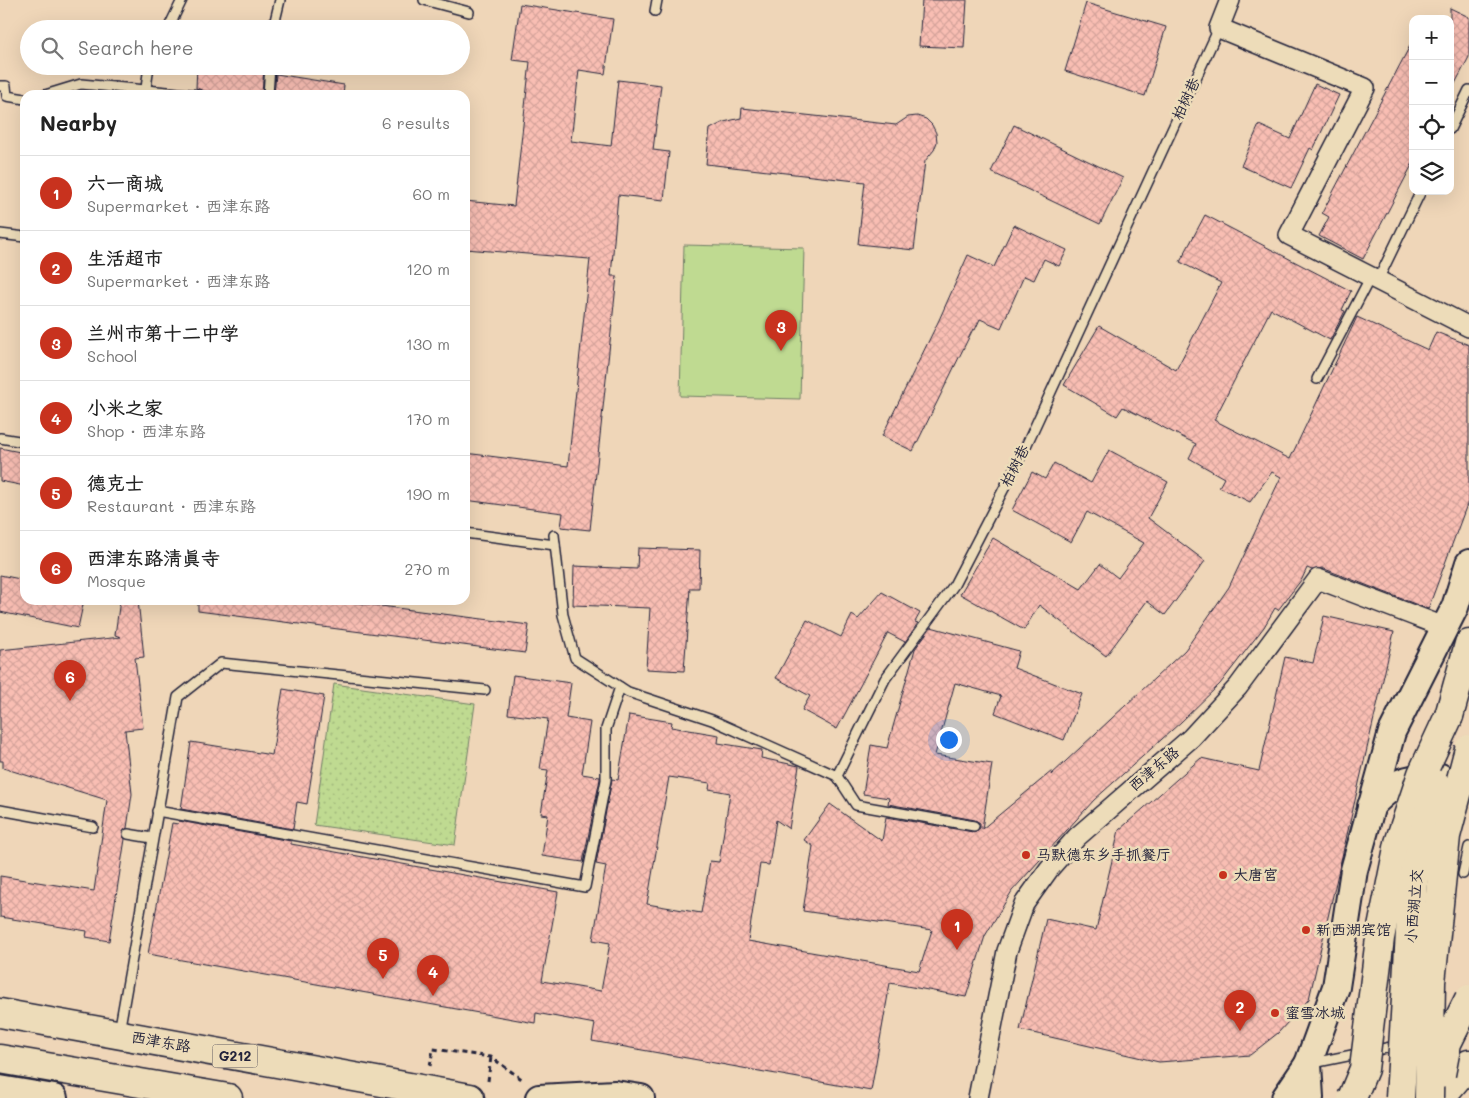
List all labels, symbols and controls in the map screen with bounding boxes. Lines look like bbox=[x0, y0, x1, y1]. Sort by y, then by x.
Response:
map controls bbox=[1409, 15, 1454, 195]
button: + bbox=[1409, 15, 1454, 60]
search box bbox=[20, 20, 470, 75]
icon: search bbox=[38, 34, 66, 62]
text: Search here bbox=[78, 35, 194, 60]
button: − bbox=[1409, 60, 1454, 105]
street label: 柏树巷 bbox=[1167, 74, 1204, 123]
button: locate bbox=[1409, 105, 1454, 150]
text: Nearby bbox=[40, 109, 117, 136]
text: 6 results bbox=[382, 112, 450, 133]
button: layers bbox=[1409, 150, 1454, 195]
text: 六一商城 bbox=[87, 170, 163, 195]
text: 1 bbox=[52, 183, 60, 204]
text: 60 m bbox=[413, 183, 450, 204]
text: Supermarket · 西津东路 bbox=[87, 195, 270, 216]
text: 生活超市 bbox=[87, 245, 163, 270]
text: 2 bbox=[52, 258, 60, 279]
text: 120 m bbox=[406, 258, 450, 279]
text: Supermarket · 西津东路 bbox=[87, 270, 270, 291]
pin: 3 bbox=[765, 310, 797, 351]
text: 兰州市第十二中学 bbox=[87, 320, 239, 345]
text: 3 bbox=[51, 333, 61, 354]
text: 130 m bbox=[406, 333, 450, 354]
text: School bbox=[87, 345, 137, 366]
text: 小米之家 bbox=[87, 395, 163, 420]
text: 4 bbox=[51, 408, 61, 429]
text: 170 m bbox=[406, 408, 450, 429]
text: Shop · 西津东路 bbox=[87, 420, 206, 441]
street label: 柏树巷 bbox=[995, 441, 1033, 490]
text: 德克士 bbox=[87, 470, 144, 495]
text: 5 bbox=[51, 483, 61, 504]
text: 190 m bbox=[406, 483, 450, 504]
text: Restaurant · 西津东路 bbox=[87, 495, 256, 516]
text: 西津东路清真寺 bbox=[87, 545, 220, 570]
text: 6 bbox=[51, 558, 61, 579]
text: 270 m bbox=[404, 558, 450, 579]
text: Mosque bbox=[87, 570, 146, 591]
pin: 6 bbox=[54, 660, 86, 701]
your location bbox=[936, 727, 962, 753]
street label: 西津东路 bbox=[1124, 741, 1183, 795]
place label: 马默德东乡手抓餐厅 bbox=[1036, 844, 1171, 864]
marker: 马默德东乡手抓餐厅 bbox=[1020, 849, 1032, 861]
place label: 大唐宫 bbox=[1233, 864, 1278, 884]
street label: 小西湖立交 bbox=[1400, 868, 1426, 944]
marker: 大唐宫 bbox=[1217, 869, 1229, 881]
pin: 1 bbox=[941, 909, 973, 950]
place label: 新西湖宾馆 bbox=[1316, 919, 1391, 939]
marker: 新西湖宾馆 bbox=[1300, 924, 1312, 936]
pin: 5 bbox=[367, 938, 399, 979]
pin: 4 bbox=[417, 955, 449, 996]
pin: 2 bbox=[1224, 990, 1256, 1031]
place label: 蜜雪冰城 bbox=[1285, 1002, 1345, 1022]
marker: 蜜雪冰城 bbox=[1269, 1007, 1281, 1019]
street label: 西津东路 bbox=[130, 1026, 192, 1056]
road number: G212 bbox=[212, 1044, 258, 1068]

